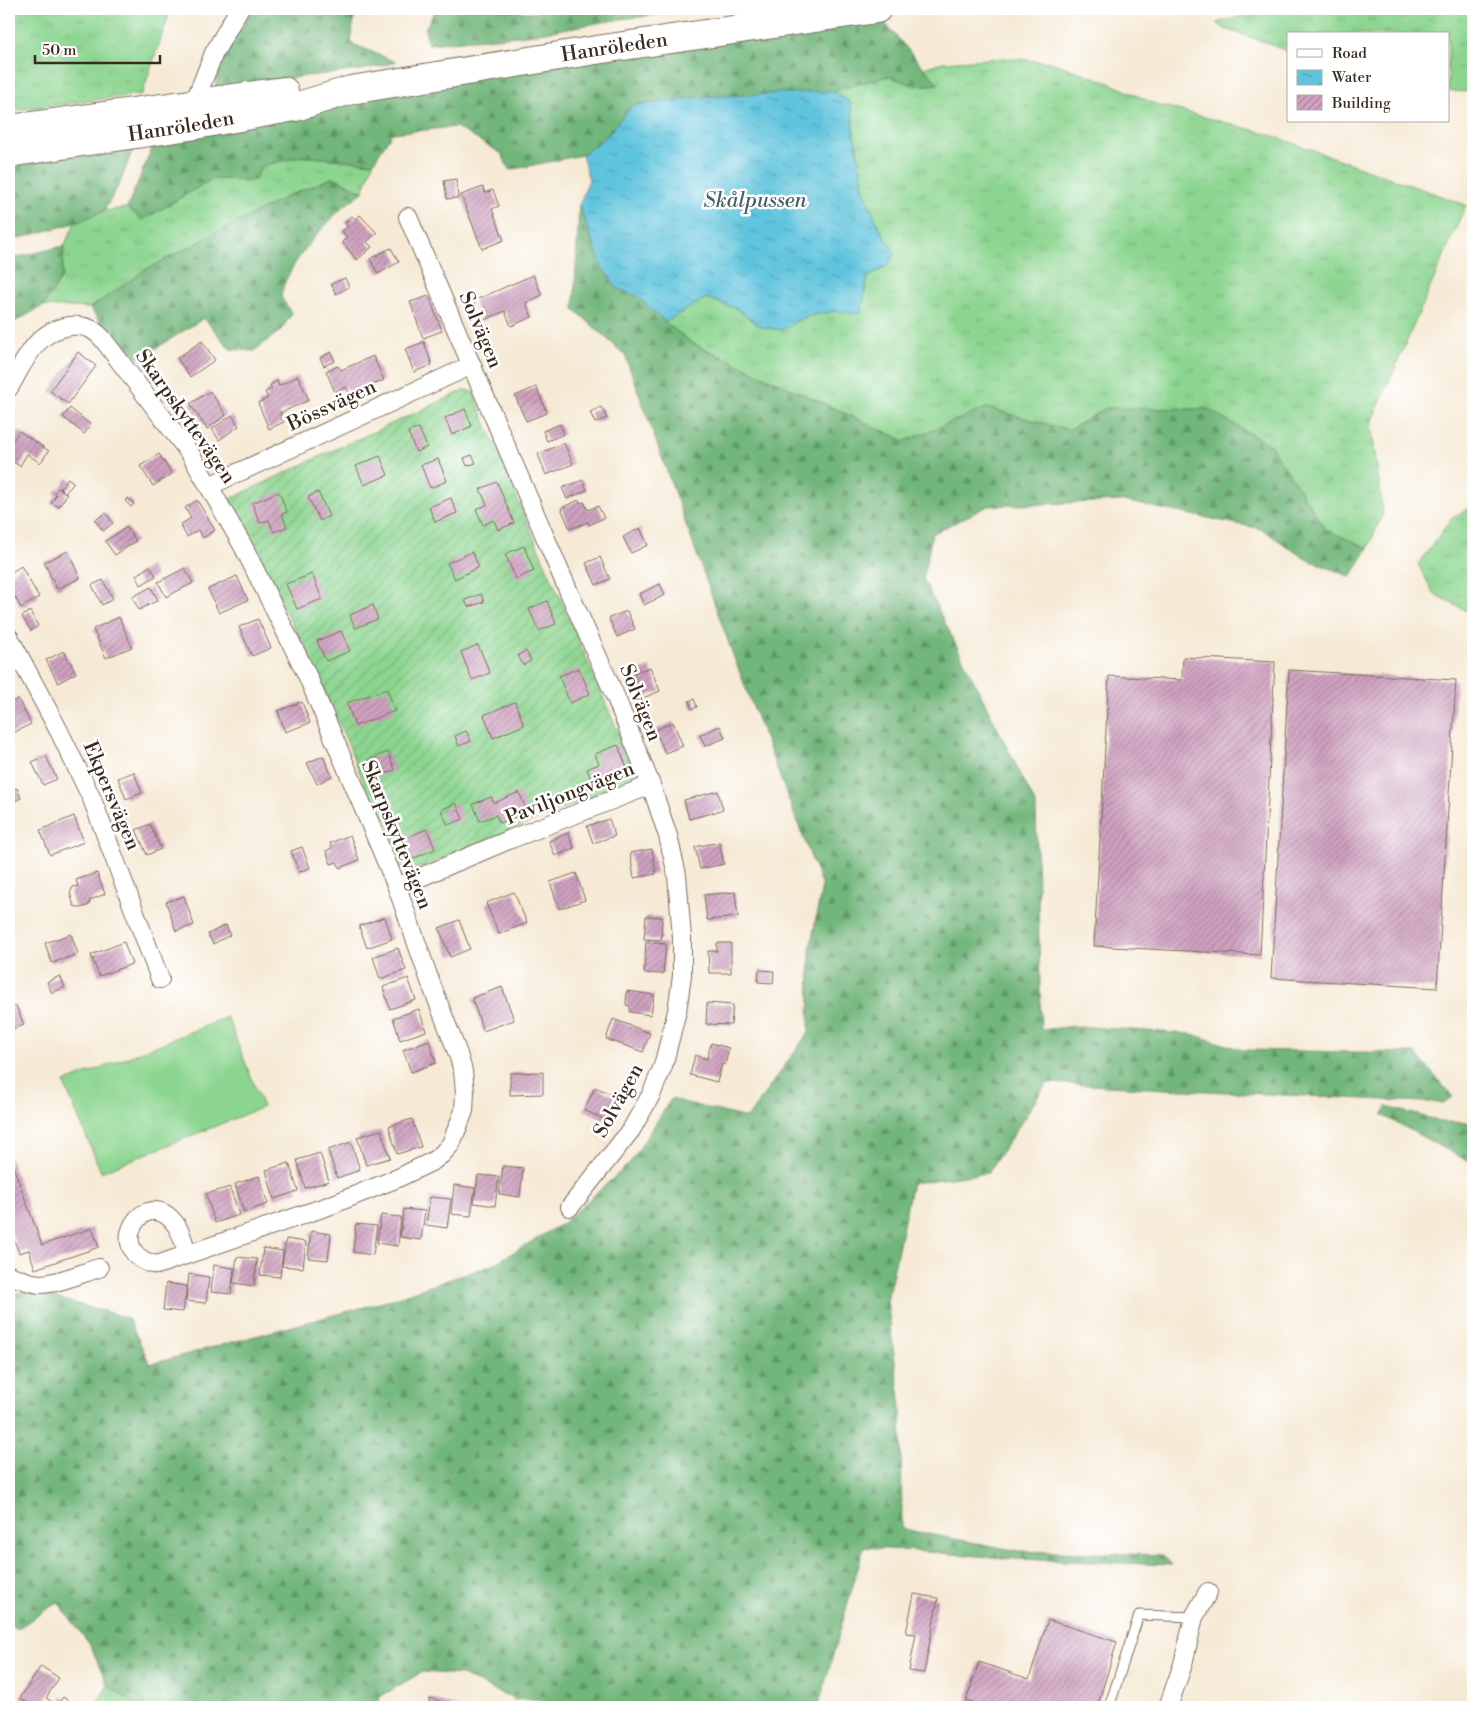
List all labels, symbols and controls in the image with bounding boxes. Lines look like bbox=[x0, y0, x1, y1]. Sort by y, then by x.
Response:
street label: Hanröleden bbox=[559, 27, 669, 68]
scale bar bbox=[35, 32, 160, 64]
legend bbox=[1287, 32, 1450, 122]
text: 50 m bbox=[42, 41, 76, 60]
text: Road bbox=[1332, 44, 1367, 63]
text: Water bbox=[1331, 68, 1372, 87]
text: Building bbox=[1331, 94, 1391, 113]
street label: Hanröleden bbox=[126, 106, 236, 148]
water label: Skålpussen bbox=[704, 188, 807, 214]
street label: Solvägen bbox=[453, 288, 507, 372]
street label: Skarpskyttevägen bbox=[129, 345, 241, 489]
street label: Bössvägen bbox=[283, 374, 381, 438]
street label: Solvägen bbox=[613, 661, 667, 745]
street label: Ekpersvägen bbox=[77, 738, 145, 854]
street label: Skarpskyttevägen bbox=[355, 757, 437, 913]
street label: Paviljongvägen bbox=[502, 757, 638, 831]
street label: Solvägen bbox=[588, 1059, 650, 1142]

